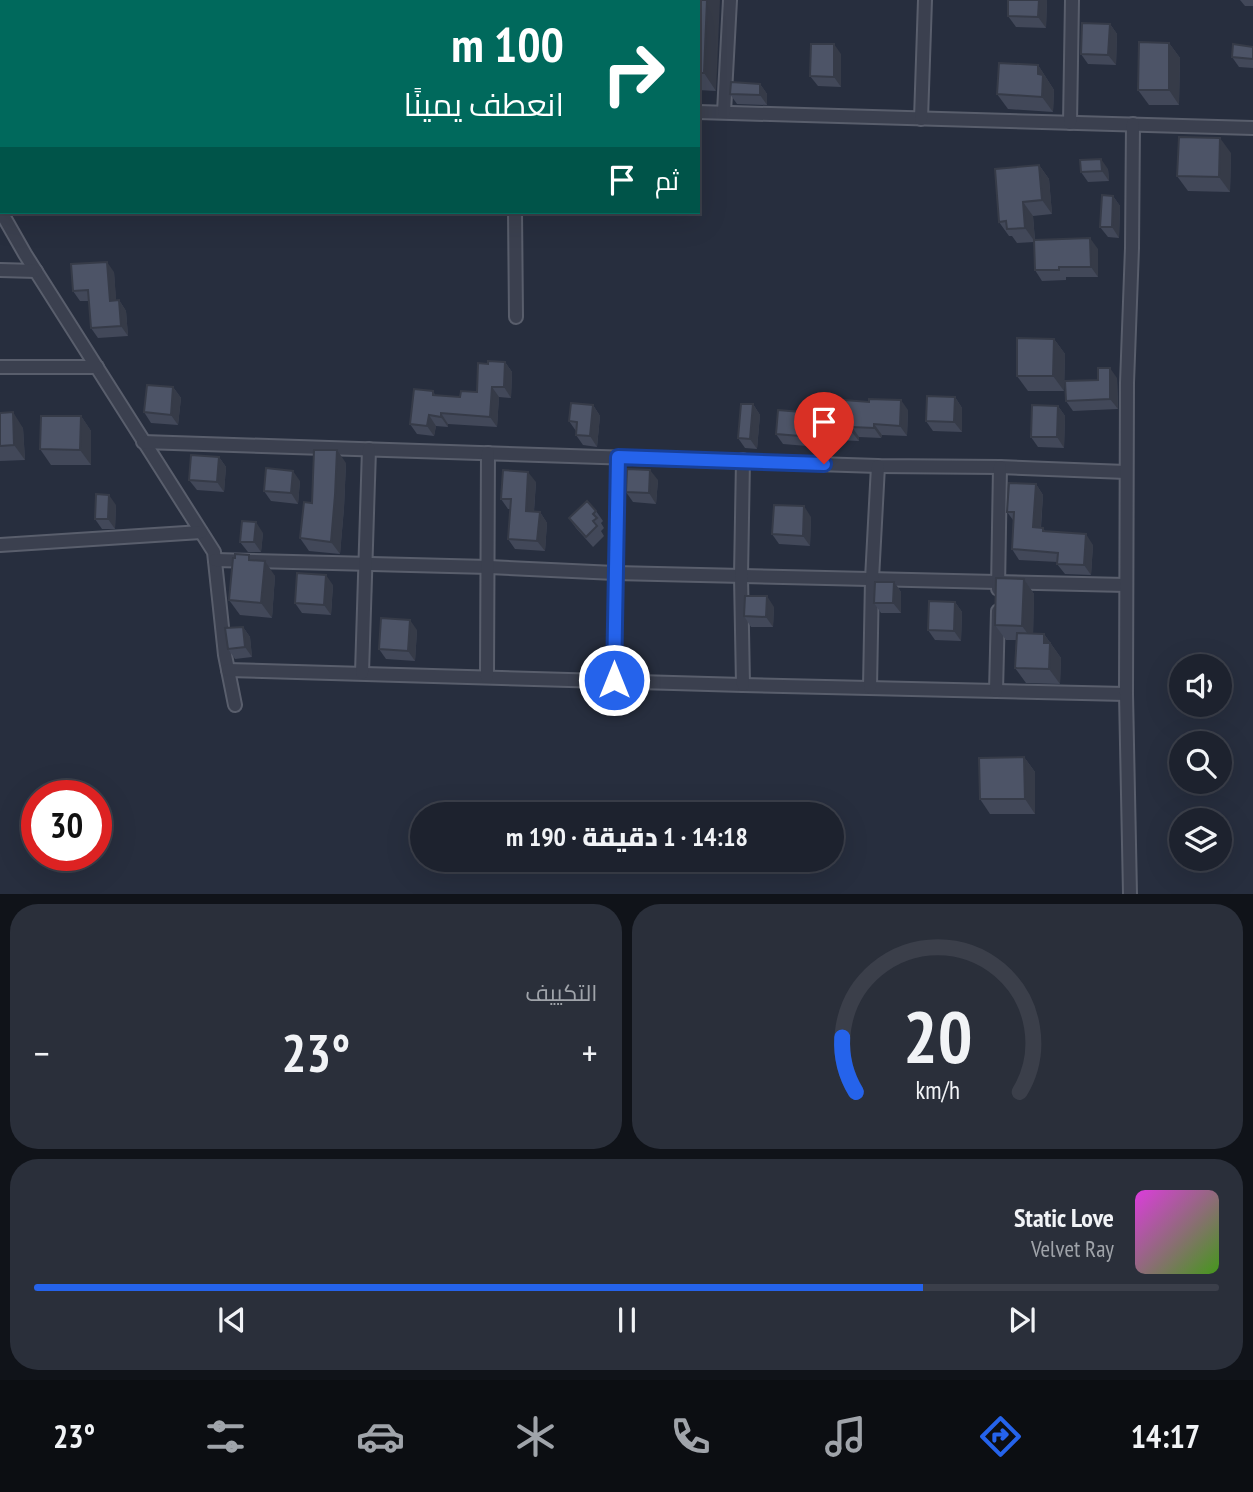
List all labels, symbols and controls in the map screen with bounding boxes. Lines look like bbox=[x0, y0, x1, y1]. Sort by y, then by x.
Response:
text: 100 m bbox=[451, 12, 564, 76]
icon: right bbox=[588, 28, 679, 119]
text: انعطف يمينًا bbox=[404, 83, 564, 125]
icon: arrive bbox=[603, 161, 641, 199]
text: ثم bbox=[655, 164, 679, 197]
pin bbox=[794, 392, 854, 464]
icon: arrive bbox=[805, 403, 843, 441]
position arrow bbox=[577, 643, 651, 717]
map controls bbox=[1169, 654, 1232, 871]
button: sound bbox=[1169, 654, 1232, 717]
button: search bbox=[1169, 731, 1232, 794]
speed limit sign: 30 bbox=[21, 780, 112, 871]
button: layers bbox=[1169, 808, 1232, 871]
text: 14:18 · 1 دقيقة · 190 m bbox=[506, 820, 748, 853]
text: التكييف bbox=[525, 978, 598, 1007]
text: 20 bbox=[902, 989, 972, 1083]
text: 23° bbox=[281, 1019, 350, 1086]
text: − bbox=[34, 1028, 50, 1077]
text: + bbox=[582, 1028, 597, 1077]
text: km/h bbox=[915, 1074, 959, 1106]
text: Static Love bbox=[1014, 1201, 1114, 1234]
text: Velvet Ray bbox=[1031, 1234, 1114, 1263]
icon: previous bbox=[213, 1301, 251, 1339]
icon: pause bbox=[608, 1301, 646, 1339]
icon: next bbox=[1003, 1301, 1041, 1339]
icon: filters bbox=[201, 1412, 250, 1461]
icon: car bbox=[356, 1412, 405, 1461]
icon: climate bbox=[511, 1412, 560, 1461]
icon: phone bbox=[666, 1412, 715, 1461]
icon: music bbox=[821, 1412, 870, 1461]
icon: directions bbox=[976, 1412, 1025, 1461]
text: 23° bbox=[53, 1415, 95, 1457]
text: 14:17 bbox=[1131, 1415, 1200, 1457]

